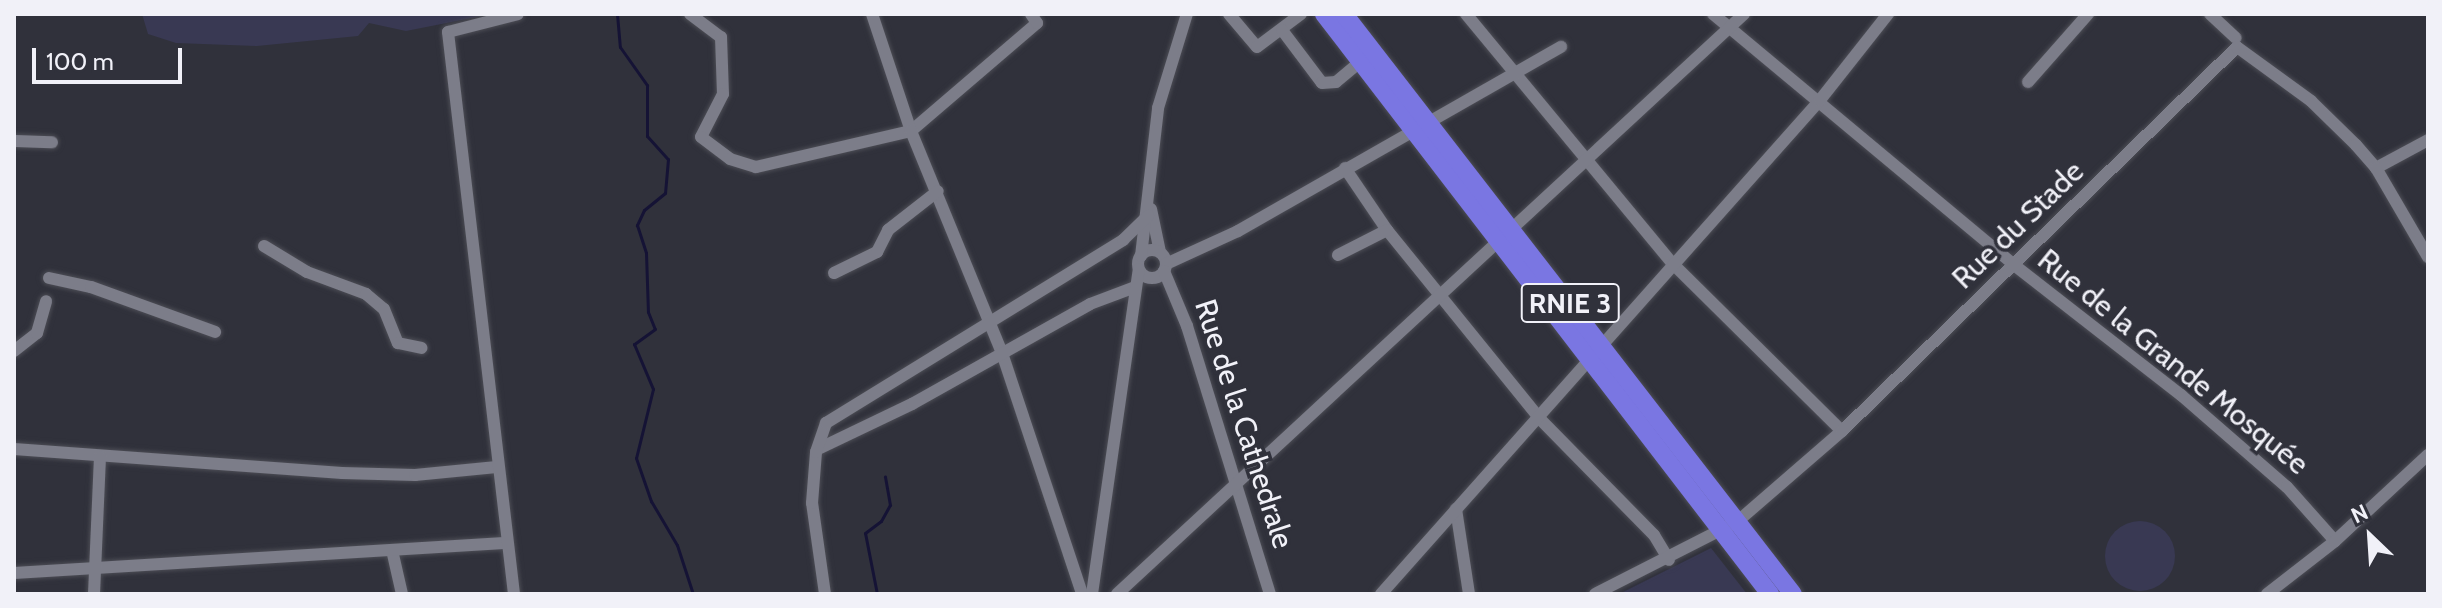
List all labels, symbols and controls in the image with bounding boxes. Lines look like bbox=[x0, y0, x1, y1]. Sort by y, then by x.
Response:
scale bar bbox=[36, 32, 186, 82]
text: 100 m bbox=[46, 47, 114, 76]
street label: Rue du Stade bbox=[1945, 154, 2091, 296]
street label: Rue de la Grande Mosquée bbox=[2030, 242, 2316, 482]
road number: RNIE 3 bbox=[1520, 279, 1620, 327]
street label: Rue de la Cathedrale bbox=[1187, 295, 1301, 553]
north arrow bbox=[2330, 496, 2410, 576]
text: N bbox=[2347, 498, 2372, 529]

